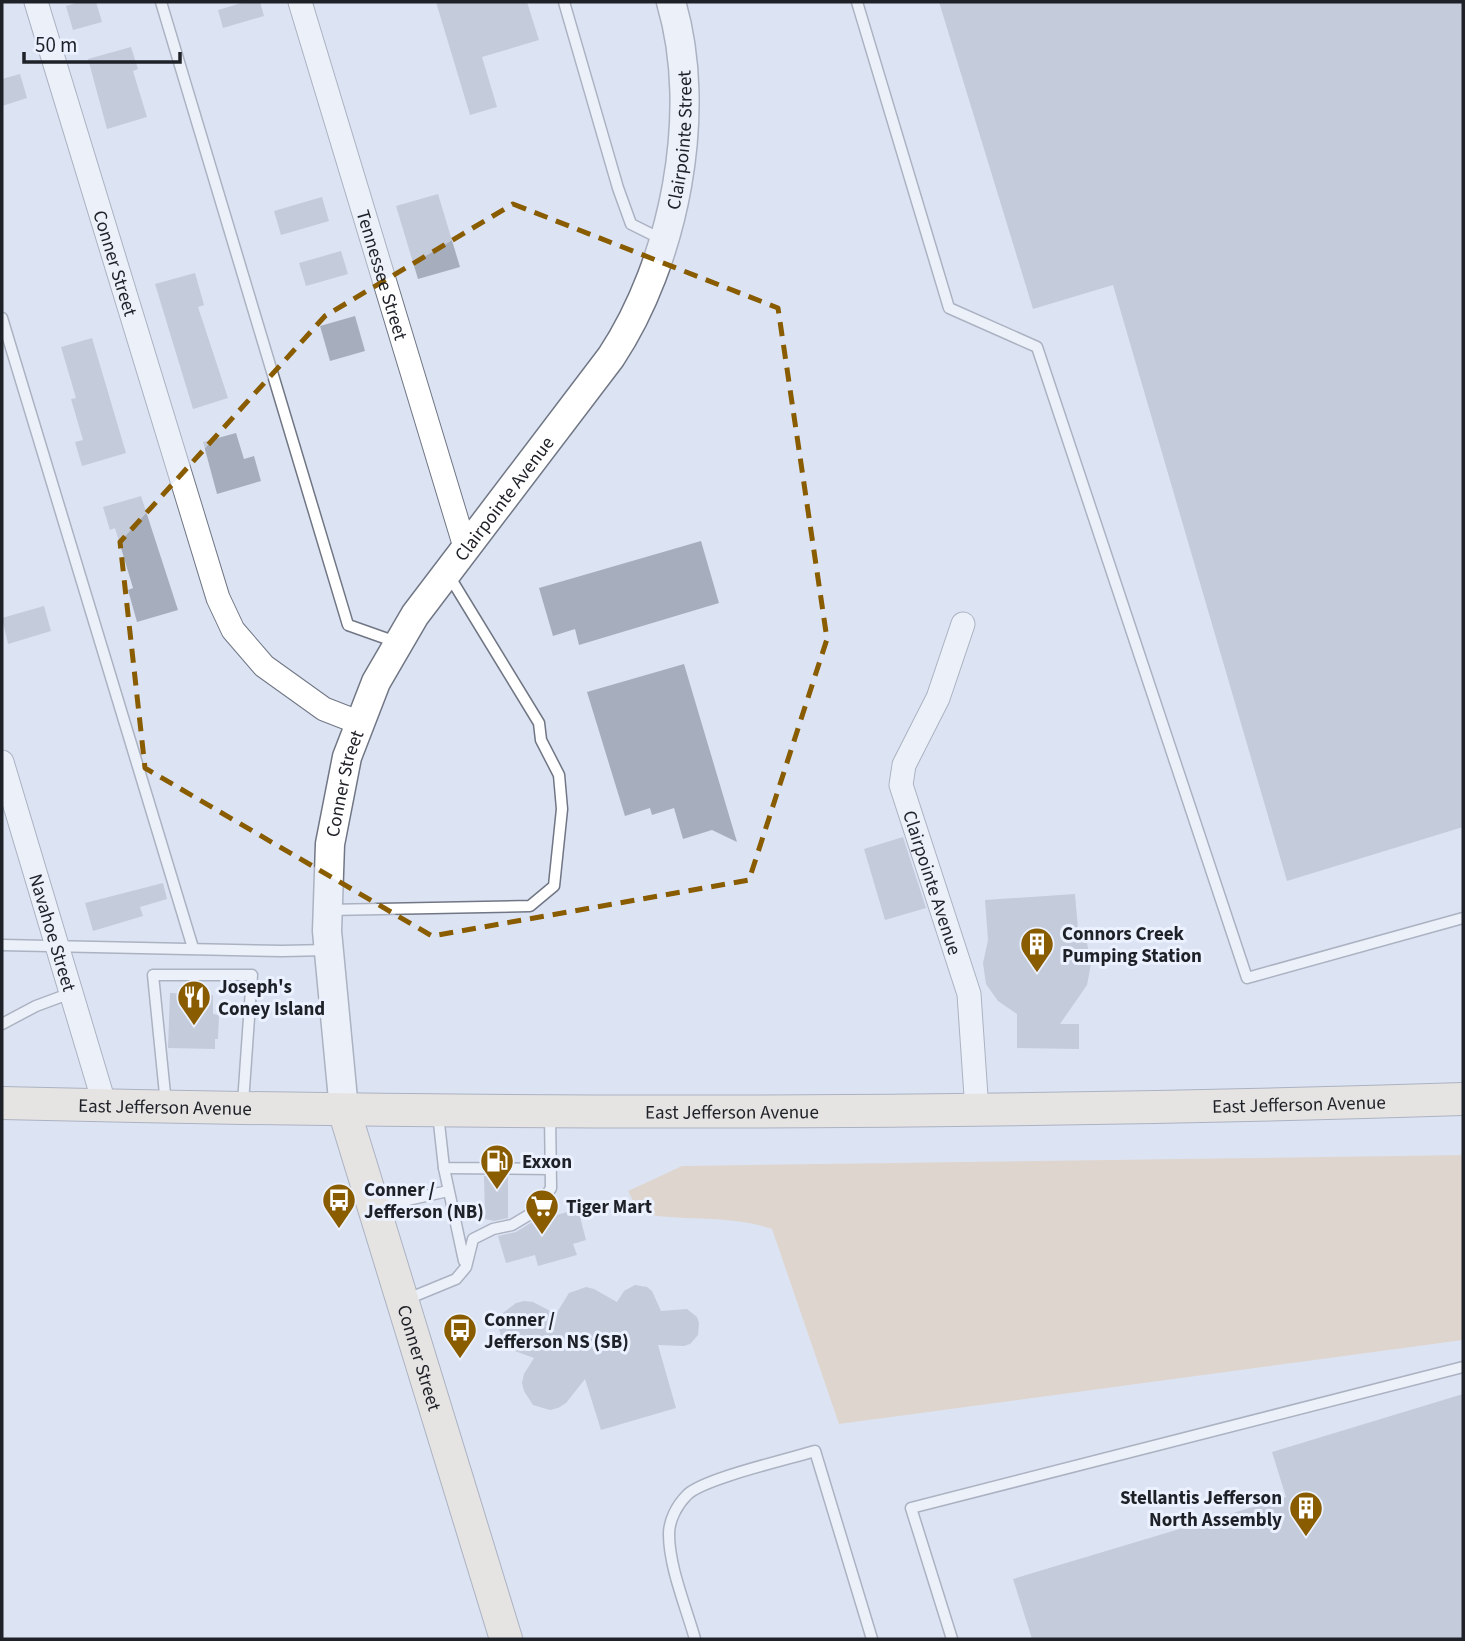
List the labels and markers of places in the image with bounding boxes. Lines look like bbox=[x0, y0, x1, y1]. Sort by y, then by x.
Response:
place label: Connors Creek Pumping Station bbox=[1062, 921, 1202, 970]
building icon: Connors Creek Pumping Station bbox=[1018, 925, 1056, 974]
place label: Joseph's Coney Island bbox=[218, 974, 325, 1023]
restaurant icon: Joseph's Coney Island bbox=[175, 978, 213, 1027]
fuel station icon: Exxon bbox=[478, 1142, 516, 1191]
place label: Exxon bbox=[522, 1149, 572, 1176]
place label: Conner / Jefferson (NB) bbox=[364, 1177, 484, 1226]
bus stop icon: Conner / Jefferson (NB) bbox=[320, 1181, 358, 1230]
supermarket icon: Tiger Mart bbox=[523, 1187, 561, 1236]
place label: Tiger Mart bbox=[566, 1194, 652, 1221]
place label: Conner / Jefferson NS (SB) bbox=[484, 1307, 629, 1356]
bus stop icon: Conner / Jefferson NS (SB) bbox=[441, 1311, 479, 1360]
place label: Stellantis Jefferson North Assembly bbox=[1120, 1485, 1282, 1534]
building icon: Stellantis Jefferson North Assembly bbox=[1287, 1489, 1325, 1538]

